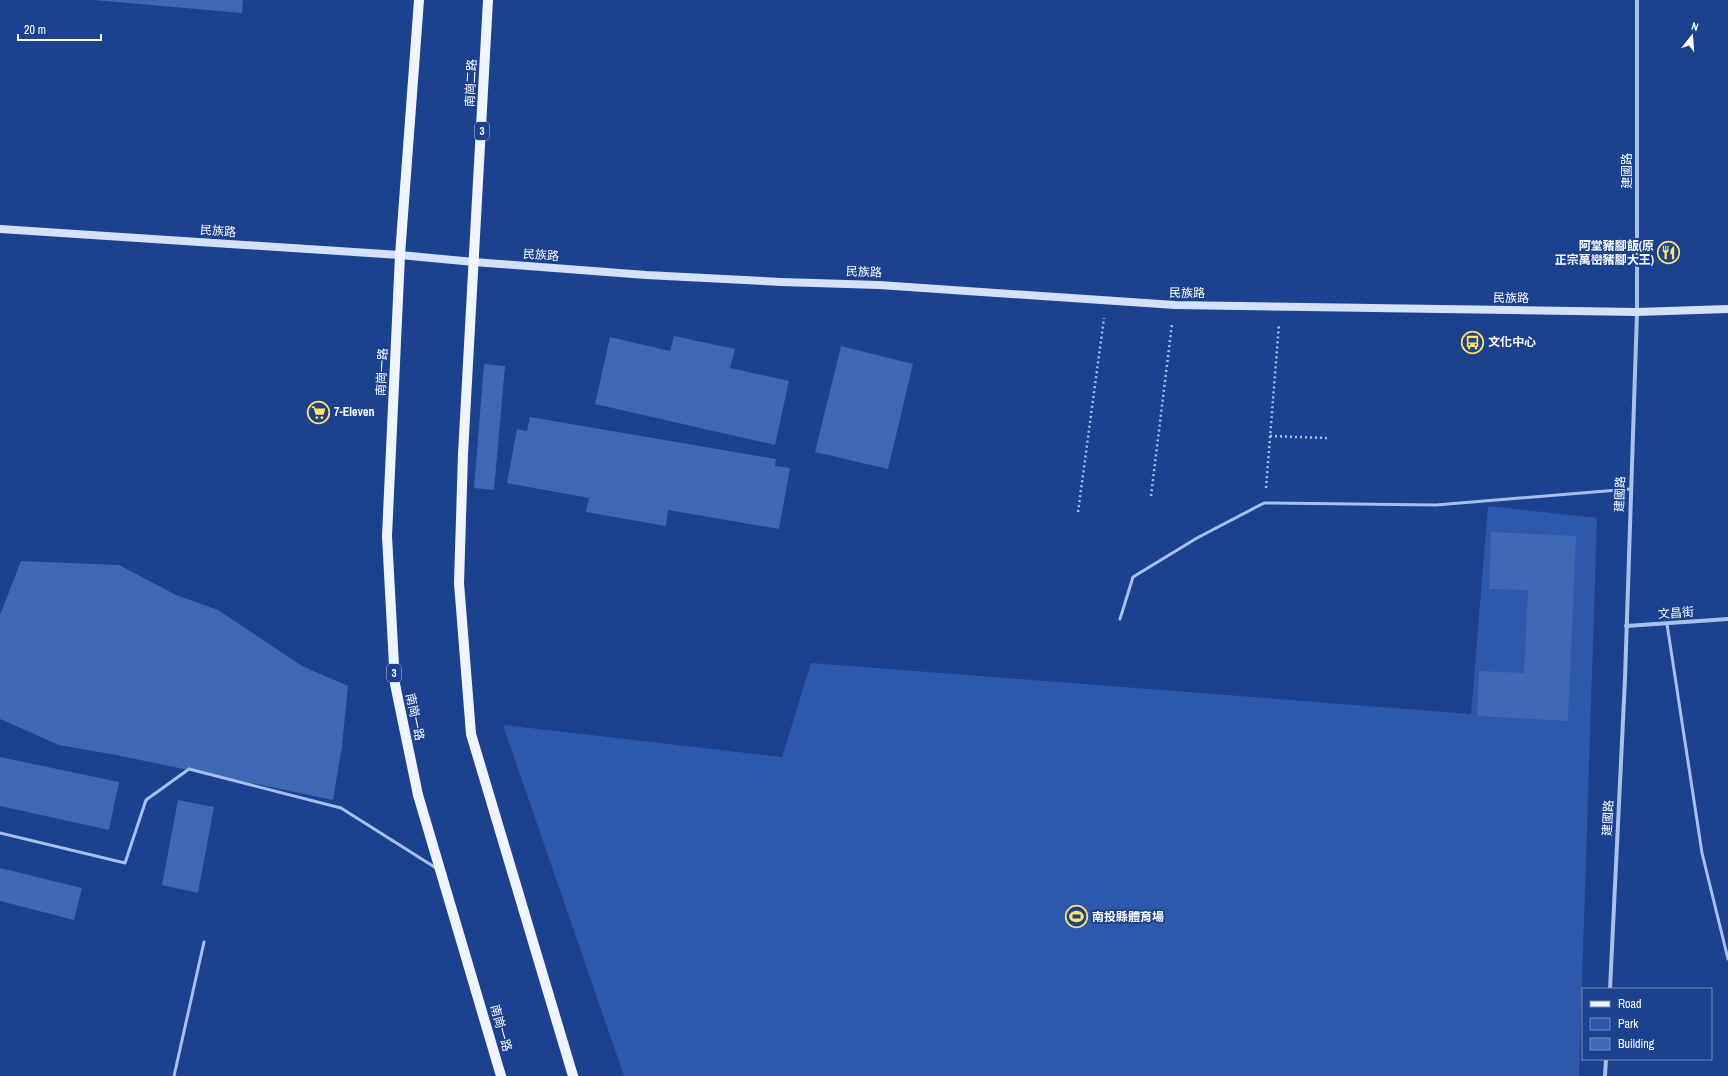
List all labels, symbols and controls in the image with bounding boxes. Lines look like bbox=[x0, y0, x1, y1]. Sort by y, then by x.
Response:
scale bar bbox=[18, 16, 101, 42]
north arrow bbox=[1672, 16, 1712, 56]
text: N bbox=[1690, 19, 1700, 34]
text: 20 m bbox=[24, 22, 46, 38]
street label: 南崗二路 bbox=[462, 59, 480, 107]
road number: 3 bbox=[475, 122, 489, 140]
street label: 建國路 bbox=[1619, 153, 1635, 189]
street label: 民族路 bbox=[199, 222, 237, 240]
place label: 阿堂豬腳飯(原 正宗萬巒豬腳大王) bbox=[1555, 238, 1654, 268]
restaurant icon: 阿堂豬腳飯(原 正宗萬巒豬腳大王) bbox=[1656, 240, 1682, 266]
street label: 民族路 bbox=[522, 246, 560, 264]
street label: 民族路 bbox=[846, 263, 882, 281]
street label: 民族路 bbox=[1169, 285, 1205, 301]
street label: 民族路 bbox=[1493, 290, 1529, 306]
bus stop icon: 文化中心 bbox=[1459, 329, 1485, 355]
place label: 文化中心 bbox=[1488, 334, 1536, 350]
street label: 南崗一路 bbox=[373, 348, 391, 396]
supermarket icon: 7-Eleven bbox=[306, 399, 332, 425]
place label: 7-Eleven bbox=[334, 404, 374, 420]
street label: 建國路 bbox=[1611, 476, 1629, 512]
street label: 文昌街 bbox=[1657, 604, 1695, 622]
road number: 3 bbox=[387, 664, 401, 682]
street label: 南崗一路 bbox=[402, 692, 428, 742]
street label: 建國路 bbox=[1599, 800, 1617, 836]
sports icon: 南投縣體育場 bbox=[1063, 904, 1089, 930]
place label: 南投縣體育場 bbox=[1092, 909, 1164, 925]
legend bbox=[1582, 988, 1712, 1060]
text: Road bbox=[1618, 996, 1642, 1012]
street label: 南崗一路 bbox=[487, 1003, 515, 1053]
text: Park bbox=[1618, 1016, 1638, 1032]
text: Building bbox=[1618, 1036, 1655, 1052]

